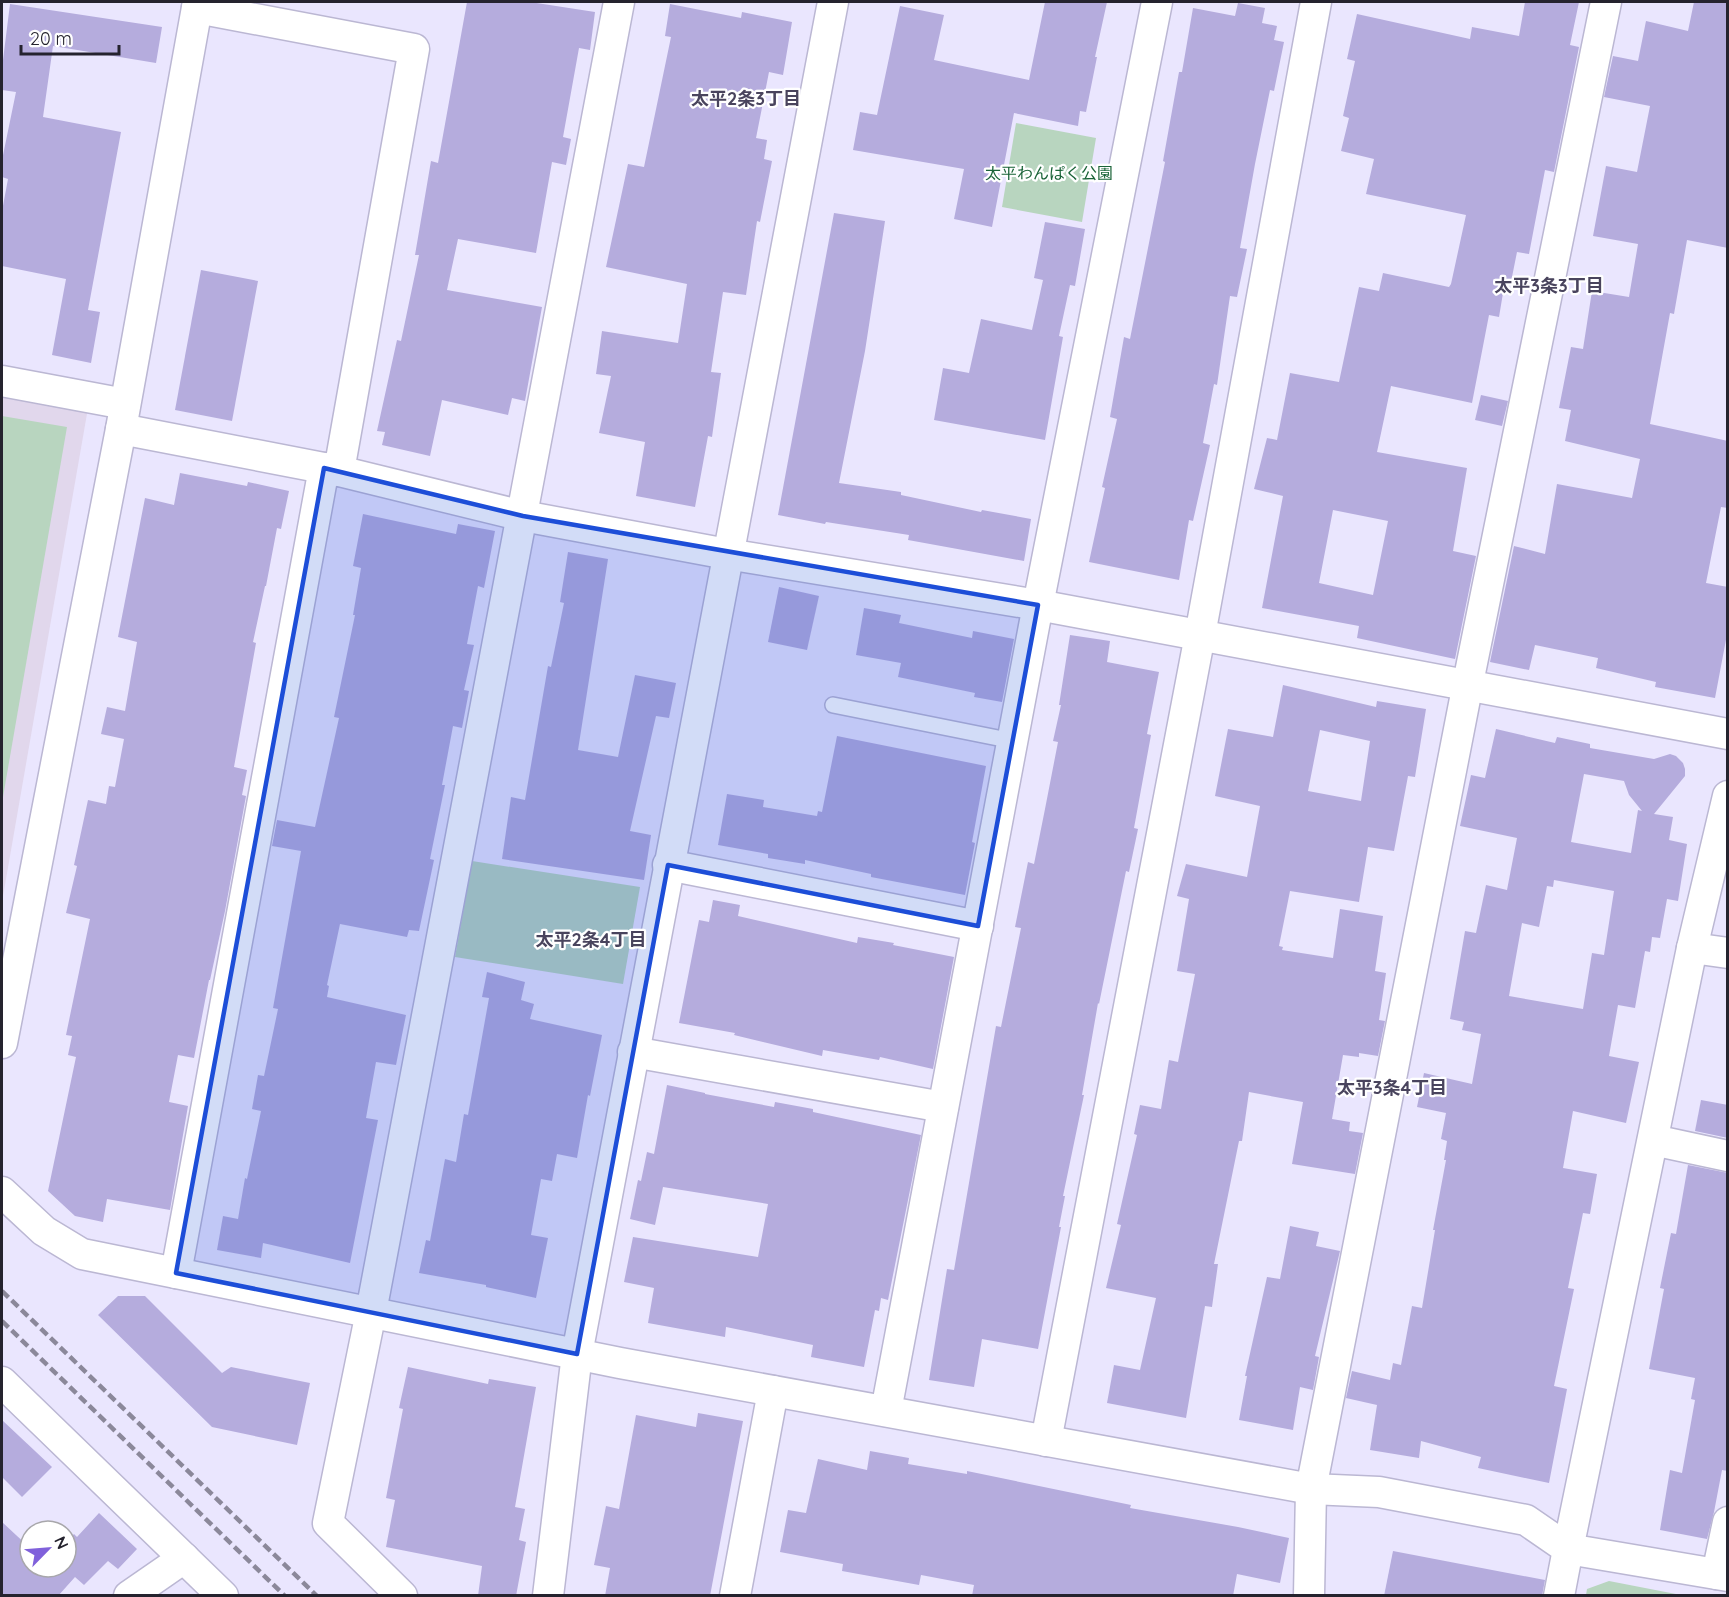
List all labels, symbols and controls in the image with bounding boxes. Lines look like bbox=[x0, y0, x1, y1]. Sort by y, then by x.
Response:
scale bar bbox=[21, 18, 118, 56]
text: 20 m bbox=[30, 27, 72, 50]
district label: 太平2条3丁目 bbox=[691, 87, 801, 110]
park label: 太平わんぱく公園 bbox=[985, 163, 1113, 183]
district label: 太平3条3丁目 bbox=[1494, 274, 1604, 297]
district label: 太平2条4丁目 bbox=[536, 928, 646, 951]
district label: 太平3条4丁目 bbox=[1337, 1076, 1447, 1099]
north arrow bbox=[18, 1519, 78, 1579]
text: N bbox=[50, 1533, 73, 1552]

